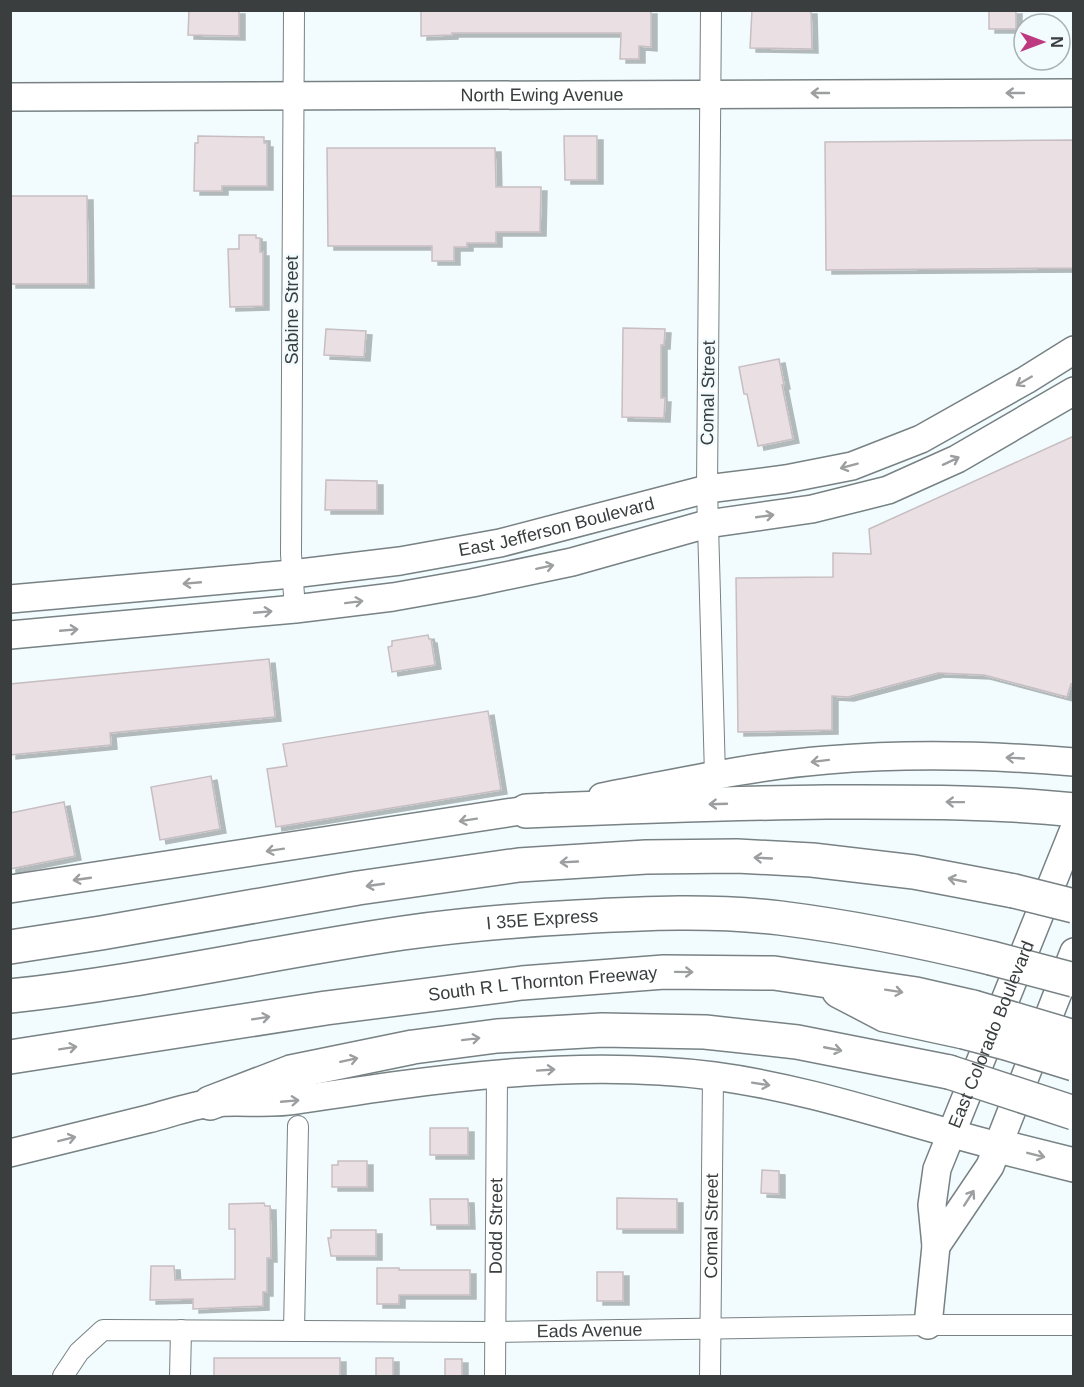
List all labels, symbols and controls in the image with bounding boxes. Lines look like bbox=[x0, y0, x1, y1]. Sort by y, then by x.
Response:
north arrow bbox=[1012, 12, 1072, 72]
text: N bbox=[1048, 36, 1065, 48]
street label: North Ewing Avenue bbox=[461, 85, 623, 105]
one-way arrow bbox=[811, 87, 831, 99]
one-way arrow bbox=[1006, 87, 1026, 99]
street label: Sabine Street bbox=[282, 255, 302, 365]
street label: Comal Street bbox=[697, 340, 719, 446]
one-way arrow bbox=[1016, 376, 1033, 388]
one-way arrow bbox=[942, 455, 960, 467]
one-way arrow bbox=[840, 461, 859, 472]
street label: East Jefferson Boulevard bbox=[457, 493, 656, 560]
one-way arrow bbox=[755, 510, 775, 521]
one-way arrow bbox=[536, 561, 555, 573]
one-way arrow bbox=[183, 578, 203, 589]
one-way arrow bbox=[343, 596, 363, 607]
one-way arrow bbox=[252, 606, 272, 617]
one-way arrow bbox=[58, 624, 78, 635]
one-way arrow bbox=[1006, 752, 1026, 763]
one-way arrow bbox=[811, 756, 831, 767]
one-way arrow bbox=[945, 797, 965, 808]
one-way arrow bbox=[708, 798, 728, 810]
one-way arrow bbox=[458, 815, 478, 826]
one-way arrow bbox=[266, 844, 285, 855]
one-way arrow bbox=[754, 852, 774, 863]
one-way arrow bbox=[559, 856, 579, 867]
one-way arrow bbox=[73, 873, 93, 884]
one-way arrow bbox=[948, 874, 967, 885]
one-way arrow bbox=[366, 880, 386, 891]
street label: I 35E Express bbox=[485, 906, 599, 933]
street label: East Colorado Boulevard bbox=[945, 938, 1038, 1131]
street label: South R L Thornton Freeway bbox=[427, 963, 658, 1005]
one-way arrow bbox=[674, 966, 694, 978]
one-way arrow bbox=[884, 986, 904, 997]
one-way arrow bbox=[251, 1013, 270, 1024]
one-way arrow bbox=[461, 1034, 481, 1045]
one-way arrow bbox=[58, 1042, 78, 1053]
one-way arrow bbox=[822, 1044, 842, 1055]
one-way arrow bbox=[338, 1054, 358, 1065]
one-way arrow bbox=[535, 1065, 555, 1076]
one-way arrow bbox=[751, 1078, 770, 1089]
one-way arrow bbox=[279, 1095, 299, 1106]
one-way arrow bbox=[57, 1133, 76, 1145]
one-way arrow bbox=[1026, 1150, 1045, 1161]
street label: Comal Street bbox=[701, 1173, 722, 1279]
street label: Dodd Street bbox=[486, 1178, 506, 1274]
one-way arrow bbox=[963, 1191, 975, 1207]
street label: Eads Avenue bbox=[537, 1320, 643, 1341]

